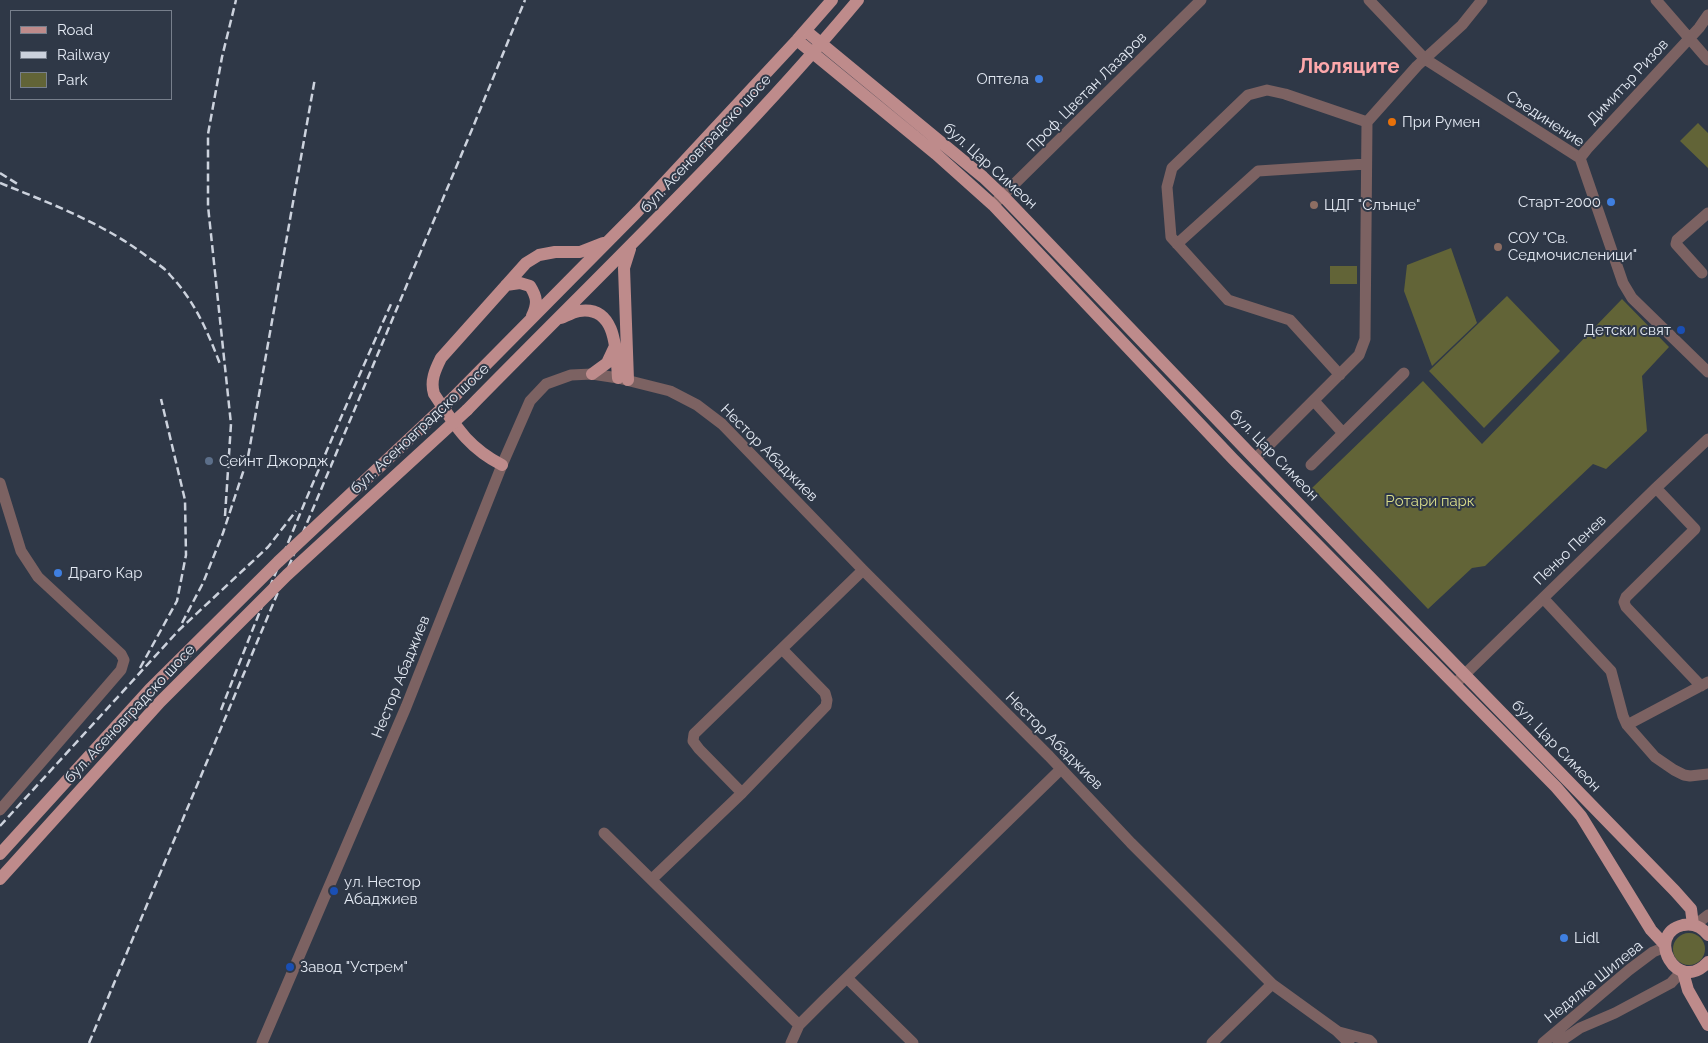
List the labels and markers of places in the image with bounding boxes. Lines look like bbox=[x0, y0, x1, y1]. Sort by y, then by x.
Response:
place label: Оптела bbox=[977, 70, 1029, 88]
marker: Оптела bbox=[1033, 73, 1045, 85]
place label: При Румен bbox=[1402, 113, 1480, 131]
marker: При Румен bbox=[1386, 116, 1398, 128]
place label: Старт-2000 bbox=[1518, 193, 1601, 211]
place label: ЦДГ "Слънце" bbox=[1324, 196, 1420, 214]
marker: Старт-2000 bbox=[1605, 196, 1617, 208]
marker: ЦДГ "Слънце" bbox=[1308, 199, 1320, 211]
place label: СОУ "Св. Седмочисленици" bbox=[1508, 229, 1637, 264]
marker: СОУ "Св. Седмочисленици" bbox=[1492, 241, 1504, 253]
place label: Детски свят bbox=[1584, 321, 1671, 339]
marker: Детски свят bbox=[1675, 324, 1687, 336]
place label: Сейнт Джордж bbox=[219, 452, 329, 470]
marker: Сейнт Джордж bbox=[203, 455, 215, 467]
place label: Драго Кар bbox=[68, 564, 142, 582]
marker: Драго Кар bbox=[52, 567, 64, 579]
place label: ул. Нестор Абаджиев bbox=[344, 873, 421, 908]
marker: ул. Нестор Абаджиев bbox=[328, 885, 340, 897]
place label: Lidl bbox=[1574, 929, 1599, 947]
marker: Lidl bbox=[1558, 932, 1570, 944]
place label: Завод "Устрем" bbox=[300, 958, 408, 976]
marker: Завод "Устрем" bbox=[284, 961, 296, 973]

